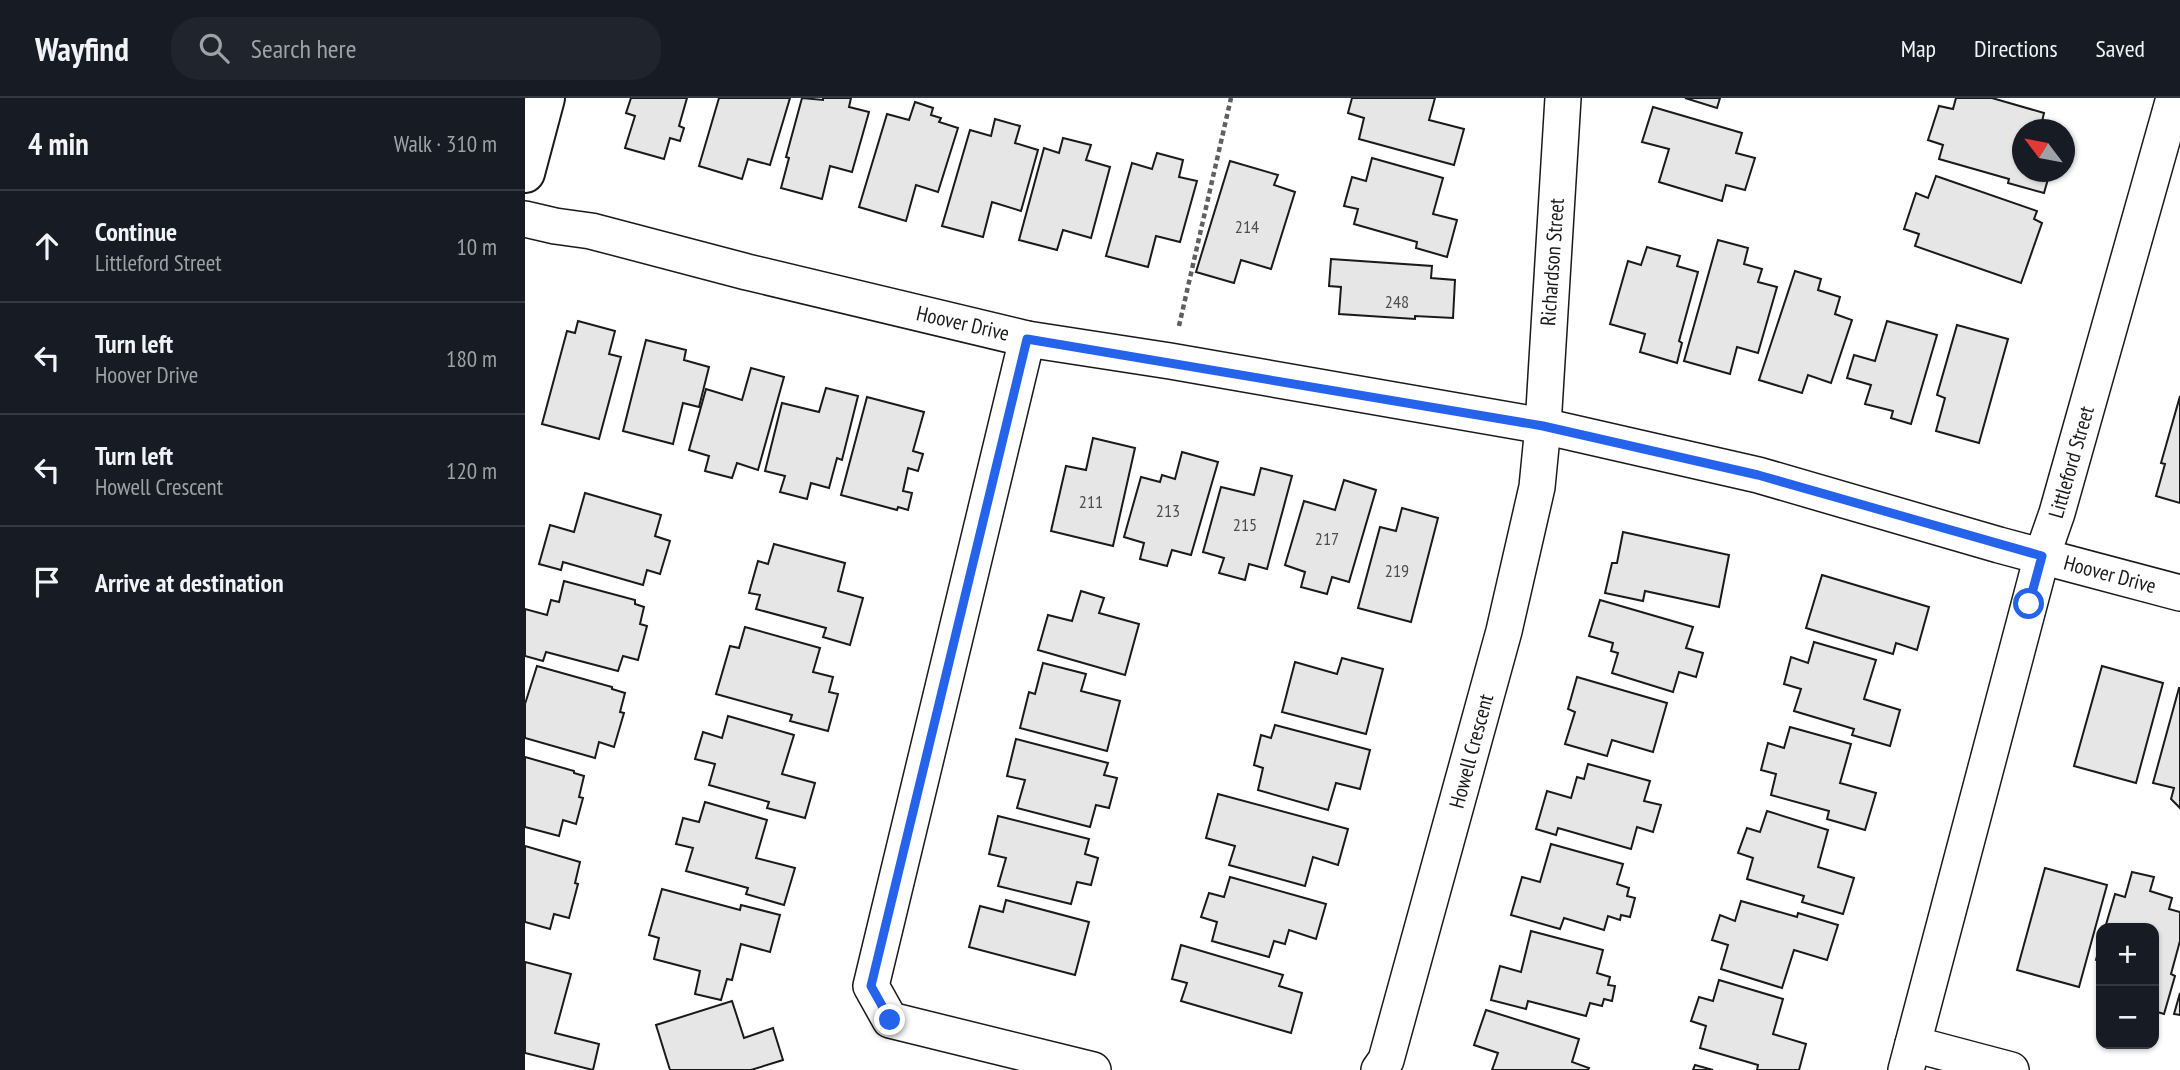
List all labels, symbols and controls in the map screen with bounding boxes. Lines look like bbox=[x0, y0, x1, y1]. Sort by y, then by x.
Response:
search box bbox=[171, 17, 661, 80]
text: Wayfind bbox=[35, 27, 129, 70]
icon: search bbox=[195, 29, 233, 67]
text: Search here bbox=[251, 32, 356, 65]
text: Map bbox=[1901, 33, 1936, 64]
text: Directions bbox=[1974, 33, 2058, 64]
text: Saved bbox=[2096, 33, 2145, 64]
north arrow bbox=[2012, 119, 2075, 182]
text: 4 min bbox=[28, 124, 89, 163]
text: Walk · 310 m bbox=[394, 129, 497, 158]
street label: Richardson Street bbox=[1534, 197, 1570, 327]
text: Continue bbox=[95, 215, 177, 248]
house number: 214 bbox=[1235, 215, 1259, 238]
icon: ahead bbox=[28, 227, 66, 265]
text: 10 m bbox=[456, 232, 497, 261]
text: Littleford Street bbox=[95, 248, 221, 277]
house number: 248 bbox=[1385, 290, 1409, 313]
street label: Hoover Drive bbox=[914, 299, 1012, 347]
text: Turn left bbox=[95, 327, 173, 360]
icon: left bbox=[28, 339, 66, 377]
text: 180 m bbox=[446, 344, 497, 373]
text: Hoover Drive bbox=[95, 360, 198, 389]
street label: Littleford Street bbox=[2042, 403, 2100, 521]
text: Turn left bbox=[95, 439, 173, 472]
icon: left bbox=[28, 451, 66, 489]
text: 120 m bbox=[446, 456, 497, 485]
text: Howell Crescent bbox=[95, 472, 223, 501]
house number: 211 bbox=[1079, 490, 1103, 513]
house number: 213 bbox=[1156, 499, 1180, 522]
house number: 215 bbox=[1233, 513, 1257, 536]
house number: 217 bbox=[1315, 527, 1339, 550]
street label: Hoover Drive bbox=[2061, 549, 2159, 599]
house number: 219 bbox=[1385, 559, 1409, 582]
icon: arrive bbox=[28, 563, 66, 601]
text: Arrive at destination bbox=[95, 566, 284, 599]
route start bbox=[2013, 588, 2044, 619]
street label: Howell Crescent bbox=[1443, 691, 1499, 811]
map controls bbox=[2096, 923, 2159, 1049]
button: + bbox=[2096, 923, 2159, 986]
button: − bbox=[2096, 986, 2159, 1049]
route end bbox=[874, 1004, 905, 1035]

